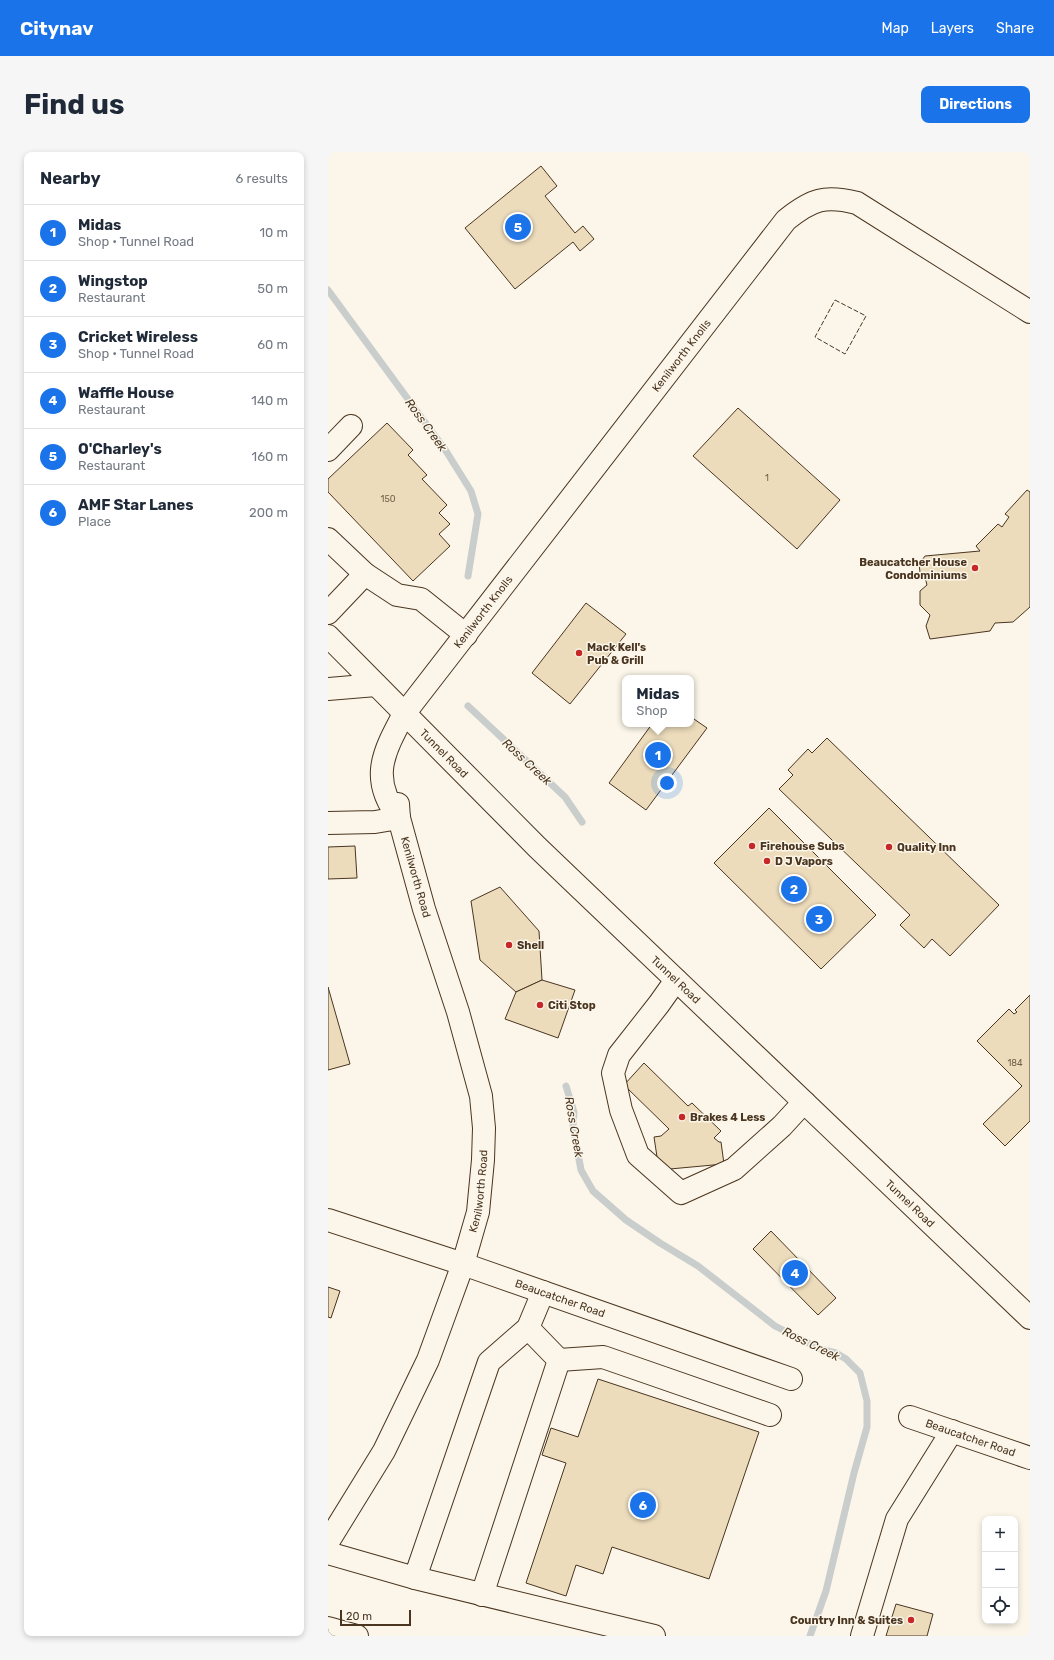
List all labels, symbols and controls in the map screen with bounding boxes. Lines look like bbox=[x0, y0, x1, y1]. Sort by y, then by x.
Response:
text: Citynav bbox=[20, 17, 93, 40]
text: Map bbox=[882, 20, 909, 37]
text: Layers bbox=[931, 20, 974, 37]
text: Share bbox=[996, 20, 1034, 37]
button: Directions bbox=[921, 86, 1030, 123]
text: Find us bbox=[24, 88, 124, 121]
text: Nearby bbox=[40, 168, 101, 188]
text: 6 results bbox=[236, 171, 288, 186]
pin: 5 bbox=[505, 212, 531, 242]
text: Midas bbox=[78, 216, 121, 234]
text: 1 bbox=[50, 225, 56, 240]
text: 10 m bbox=[259, 225, 288, 240]
text: Shop · Tunnel Road bbox=[78, 234, 194, 249]
text: Wingstop bbox=[78, 272, 148, 290]
text: 2 bbox=[49, 281, 57, 296]
text: 50 m bbox=[257, 281, 288, 296]
text: Restaurant bbox=[78, 290, 145, 305]
street label: Kenilworth Knolls bbox=[650, 317, 714, 395]
text: Cricket Wireless bbox=[78, 328, 198, 346]
text: 3 bbox=[49, 337, 57, 352]
text: 60 m bbox=[257, 337, 288, 352]
text: Shop · Tunnel Road bbox=[78, 346, 194, 361]
text: Waffle House bbox=[78, 384, 174, 402]
text: 4 bbox=[49, 393, 57, 408]
text: 140 m bbox=[251, 393, 288, 408]
water label: Ross Creek bbox=[402, 396, 450, 455]
text: Restaurant bbox=[78, 402, 145, 417]
text: O'Charley's bbox=[78, 440, 162, 458]
text: 5 bbox=[49, 449, 57, 464]
text: 160 m bbox=[252, 449, 288, 464]
text: Restaurant bbox=[78, 458, 145, 473]
house number: 1 bbox=[765, 473, 769, 483]
house number: 150 bbox=[381, 494, 396, 504]
text: AMF Star Lanes bbox=[78, 496, 194, 514]
text: 6 bbox=[49, 505, 57, 520]
text: 200 m bbox=[249, 505, 288, 520]
text: Place bbox=[78, 514, 111, 529]
place label: Beaucatcher House Condominiums bbox=[859, 556, 967, 582]
marker: Beaucatcher House Condominiums bbox=[970, 563, 980, 573]
street label: Kenilworth Knolls bbox=[451, 573, 516, 651]
place label: Mack Kell's Pub & Grill bbox=[587, 641, 646, 667]
marker: Mack Kell's Pub & Grill bbox=[574, 648, 584, 658]
popup bbox=[622, 675, 694, 727]
text: Midas bbox=[636, 685, 680, 703]
text: Shop bbox=[636, 703, 668, 718]
street label: Tunnel Road bbox=[417, 727, 471, 781]
water label: Ross Creek bbox=[500, 736, 555, 789]
pin: 1 bbox=[645, 740, 671, 770]
your location bbox=[657, 773, 677, 793]
street label: Kenilworth Road bbox=[398, 835, 433, 919]
place label: Firehouse Subs bbox=[760, 840, 845, 853]
marker: Firehouse Subs bbox=[747, 841, 757, 851]
place label: Quality Inn bbox=[897, 841, 956, 854]
marker: Quality Inn bbox=[884, 842, 894, 852]
place label: D J Vapors bbox=[775, 855, 833, 868]
marker: D J Vapors bbox=[762, 856, 772, 866]
pin: 2 bbox=[781, 874, 807, 904]
pin: 3 bbox=[806, 904, 832, 934]
place label: Shell bbox=[517, 939, 544, 952]
marker: Shell bbox=[504, 940, 514, 950]
street label: Tunnel Road bbox=[648, 953, 703, 1007]
place label: Citi Stop bbox=[548, 999, 596, 1012]
marker: Citi Stop bbox=[535, 1000, 545, 1010]
house number: 184 bbox=[1007, 1058, 1023, 1068]
water label: Ross Creek bbox=[562, 1095, 586, 1160]
place label: Brakes 4 Less bbox=[690, 1111, 765, 1124]
marker: Brakes 4 Less bbox=[677, 1112, 687, 1122]
street label: Kenilworth Road bbox=[466, 1150, 490, 1234]
street label: Tunnel Road bbox=[882, 1177, 937, 1230]
pin: 4 bbox=[782, 1258, 808, 1288]
street label: Beaucatcher Road bbox=[513, 1277, 607, 1320]
water label: Ross Creek bbox=[780, 1324, 843, 1364]
street label: Beaucatcher Road bbox=[924, 1417, 1017, 1460]
pin: 6 bbox=[630, 1490, 656, 1520]
map controls bbox=[982, 1516, 1018, 1624]
button: + bbox=[982, 1516, 1018, 1552]
button: − bbox=[982, 1552, 1018, 1588]
button: locate bbox=[982, 1588, 1018, 1624]
scale bar bbox=[340, 1608, 411, 1627]
text: 20 m bbox=[346, 1610, 372, 1623]
place label: Country Inn & Suites bbox=[790, 1614, 903, 1627]
marker: Country Inn & Suites bbox=[906, 1615, 916, 1625]

